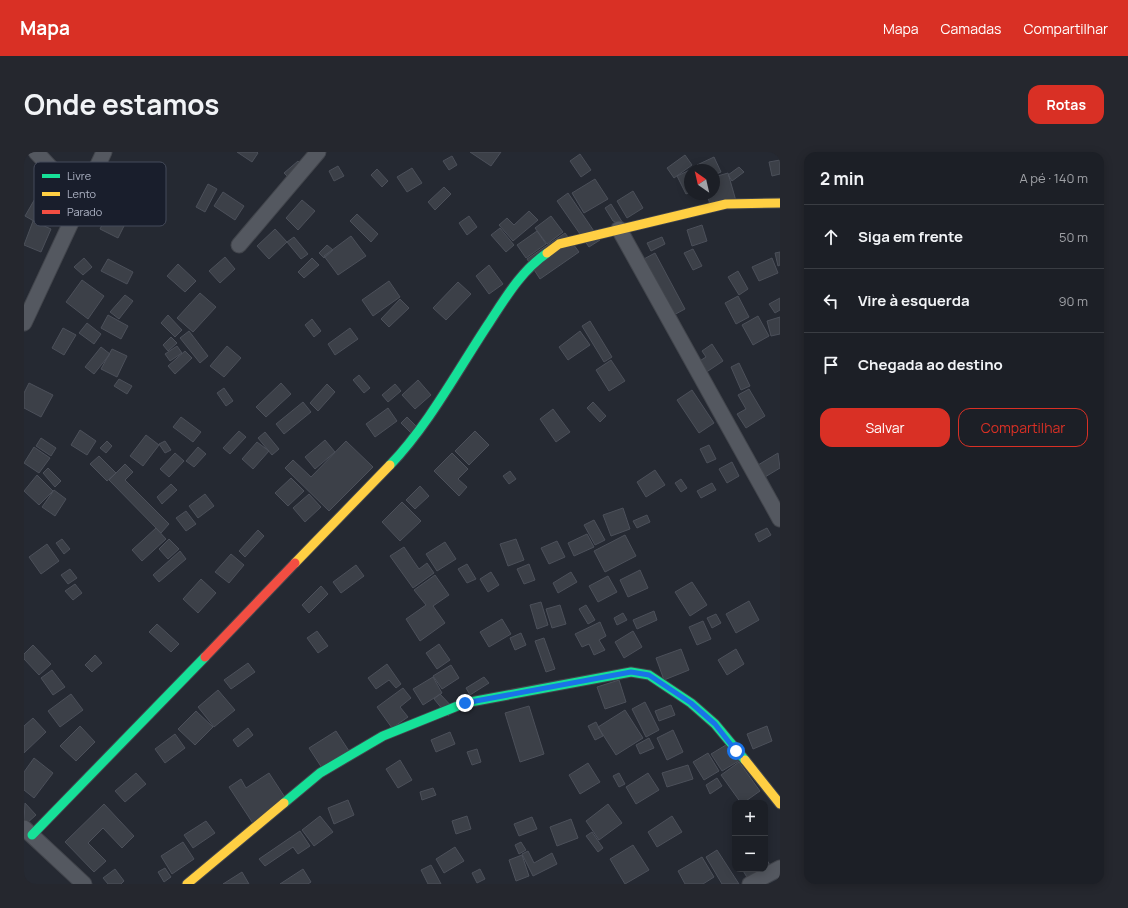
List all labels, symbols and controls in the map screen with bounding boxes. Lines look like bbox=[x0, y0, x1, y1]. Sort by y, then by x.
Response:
text: Mapa bbox=[20, 15, 70, 41]
text: Mapa bbox=[883, 19, 919, 38]
text: Camadas bbox=[941, 19, 1001, 38]
text: Compartilhar bbox=[1023, 19, 1108, 38]
text: Onde estamos bbox=[24, 85, 219, 123]
button: Rotas bbox=[1028, 85, 1104, 124]
legend bbox=[34, 162, 166, 226]
north arrow bbox=[684, 164, 720, 200]
text: 2 min bbox=[820, 167, 864, 190]
text: Livre bbox=[67, 168, 92, 183]
text: A pé · 140 m bbox=[1019, 169, 1088, 187]
text: Lento bbox=[67, 186, 97, 201]
text: Parado bbox=[67, 204, 103, 219]
icon: ahead bbox=[820, 226, 842, 248]
text: Siga em frente bbox=[858, 226, 963, 247]
text: 50 m bbox=[1059, 228, 1088, 246]
icon: left bbox=[820, 290, 842, 312]
text: Vire à esquerda bbox=[858, 290, 970, 311]
text: 90 m bbox=[1058, 292, 1088, 310]
icon: arrive bbox=[820, 354, 842, 376]
text: Chegada ao destino bbox=[858, 354, 1003, 375]
button: Salvar bbox=[820, 408, 950, 447]
button: Compartilhar bbox=[958, 408, 1088, 447]
route end bbox=[456, 694, 474, 712]
route start bbox=[727, 742, 745, 760]
map controls bbox=[732, 800, 768, 872]
button: + bbox=[732, 800, 768, 836]
button: − bbox=[732, 836, 768, 872]

